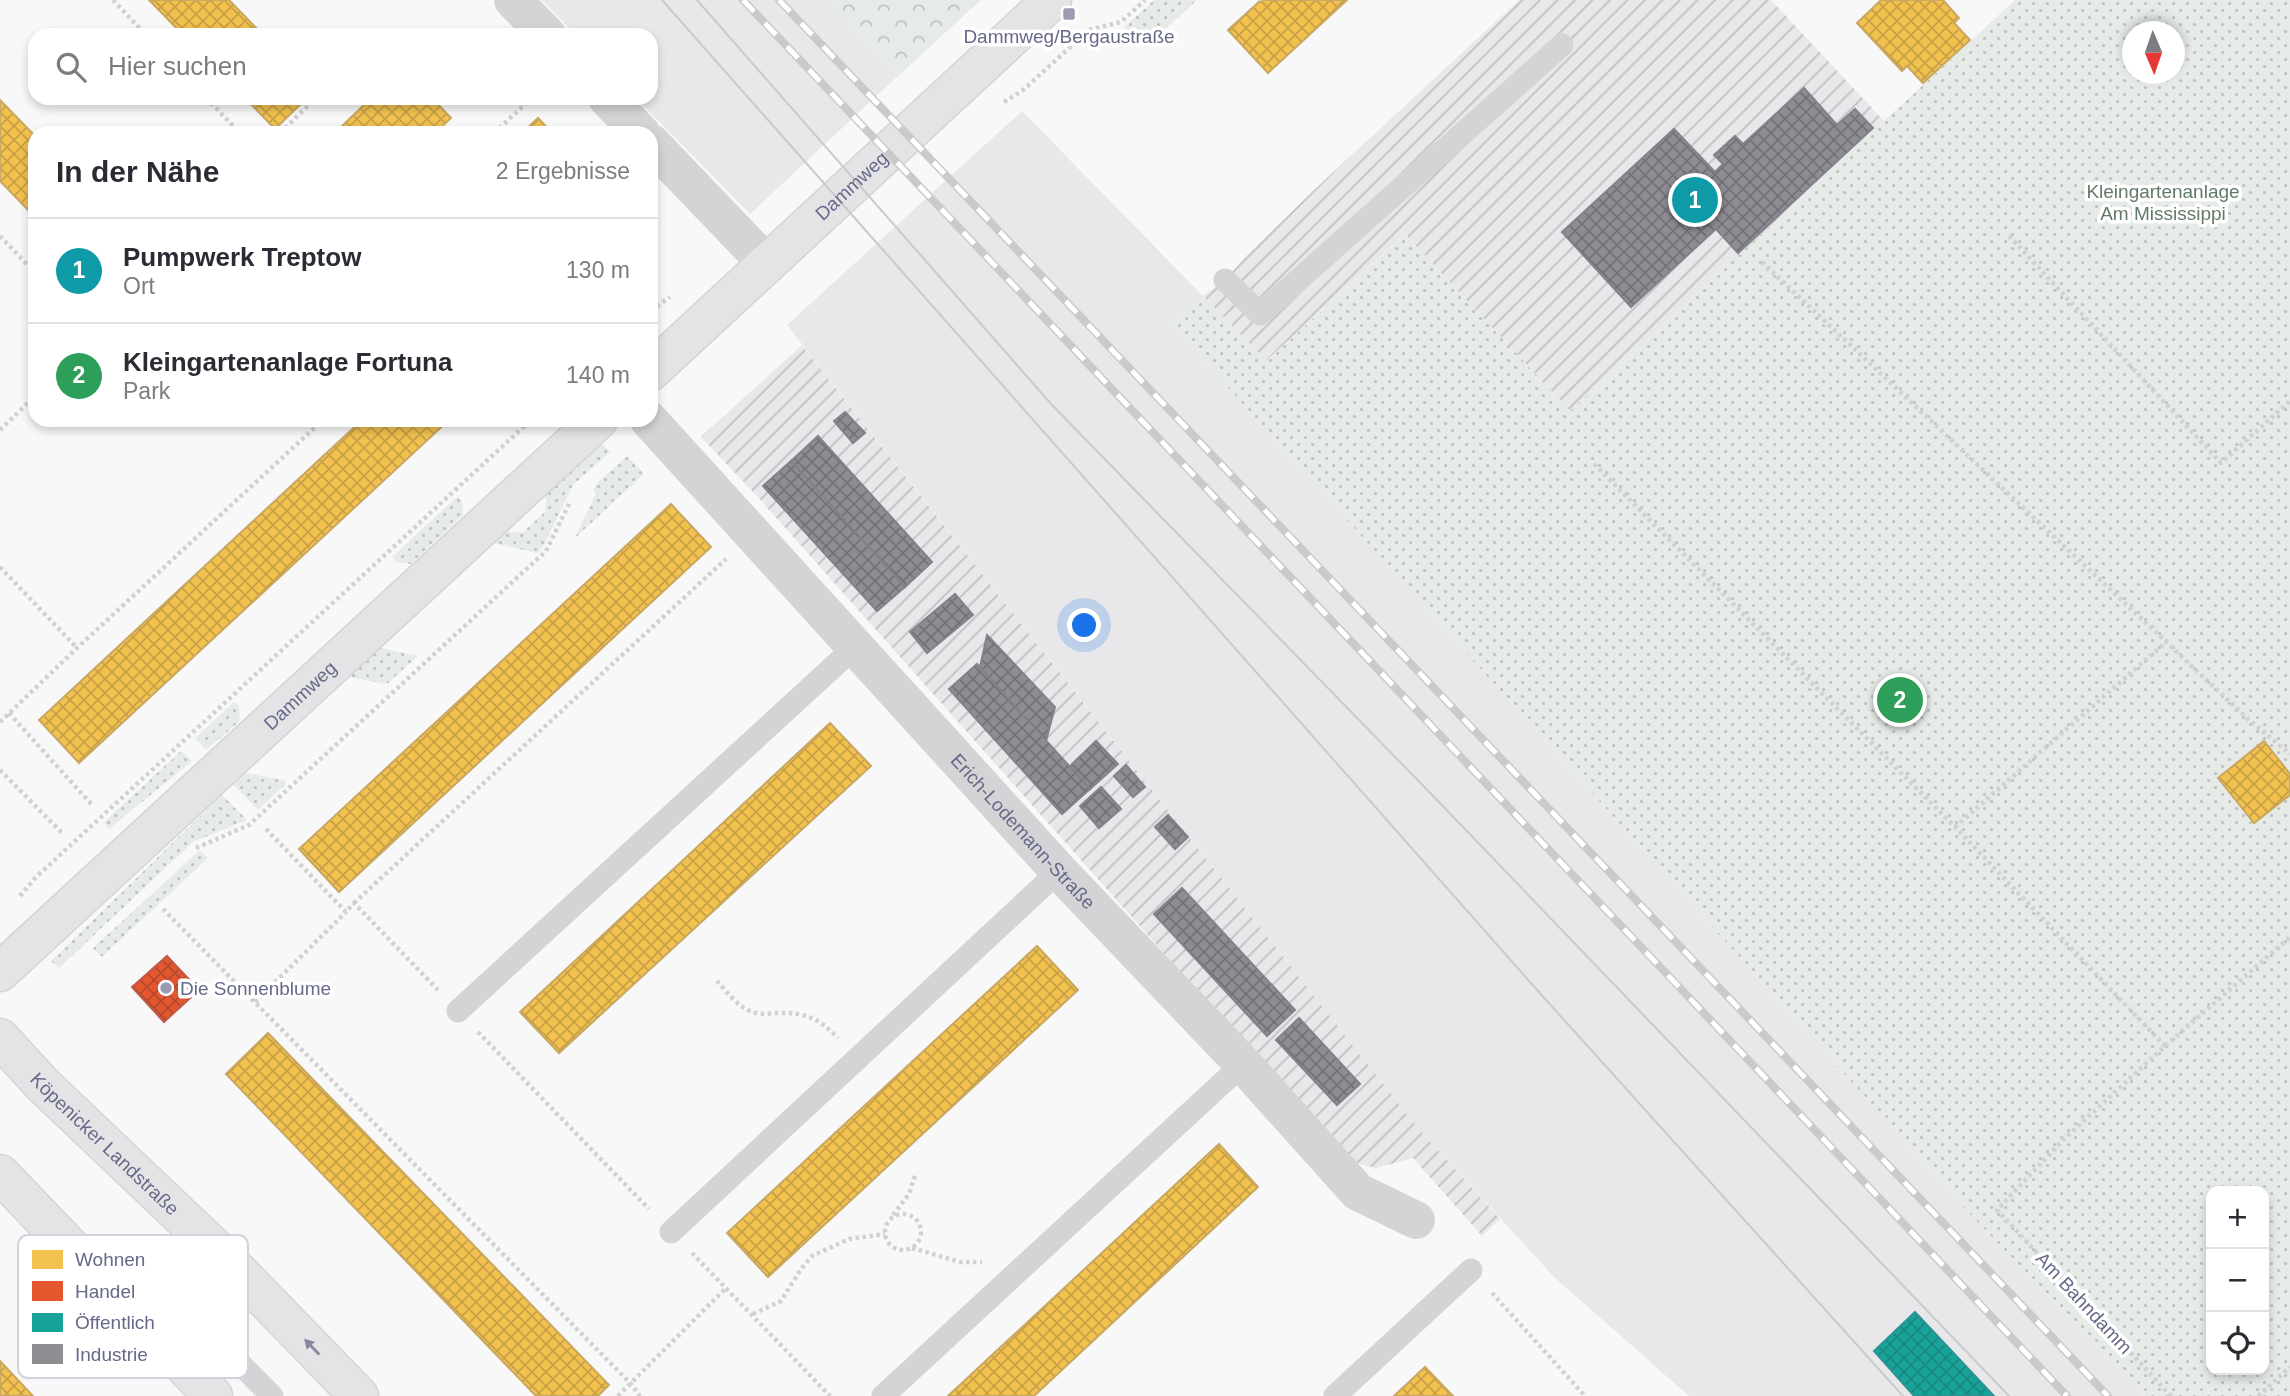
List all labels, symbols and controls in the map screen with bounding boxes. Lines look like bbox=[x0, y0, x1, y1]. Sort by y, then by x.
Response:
marker: Dammweg/Bergaustraße bbox=[1061, 6, 1077, 22]
north arrow bbox=[2122, 21, 2185, 84]
place label: Dammweg/Bergaustraße bbox=[963, 26, 1175, 47]
search box bbox=[28, 28, 658, 105]
icon: search bbox=[52, 48, 90, 86]
text: Hier suchen bbox=[108, 51, 247, 81]
street label: Dammweg bbox=[811, 147, 892, 224]
text: In der Nähe bbox=[56, 155, 219, 188]
text: 2 Ergebnisse bbox=[496, 158, 630, 184]
pin: 1 bbox=[1672, 174, 1718, 226]
park label: Kleingartenanlage Am Mississippi bbox=[2086, 181, 2240, 224]
text: Pumpwerk Treptow bbox=[123, 242, 361, 272]
text: 1 bbox=[73, 257, 85, 283]
text: 130 m bbox=[566, 257, 630, 283]
text: Ort bbox=[123, 273, 155, 299]
text: Kleingartenanlage Fortuna bbox=[123, 347, 452, 377]
text: 2 bbox=[73, 362, 85, 388]
text: 140 m bbox=[566, 362, 630, 388]
text: Park bbox=[123, 378, 170, 404]
your location bbox=[1067, 608, 1101, 642]
street label: Dammweg bbox=[259, 657, 340, 734]
pin: 2 bbox=[1877, 674, 1923, 726]
street label: Erich-Lodemann-Straße bbox=[947, 749, 1100, 913]
place label: Die Sonnenblume bbox=[180, 978, 331, 999]
marker: Die Sonnenblume bbox=[158, 980, 174, 996]
street label: Köpenicker Landstraße bbox=[26, 1068, 183, 1219]
map controls bbox=[2206, 1186, 2269, 1375]
button: + bbox=[2206, 1186, 2269, 1249]
legend bbox=[18, 1235, 248, 1378]
street label: Am Bahndamm bbox=[2032, 1248, 2136, 1358]
text: Wohnen bbox=[75, 1249, 145, 1270]
button: − bbox=[2206, 1249, 2269, 1312]
text: Handel bbox=[75, 1281, 135, 1302]
text: Öffentlich bbox=[75, 1312, 155, 1333]
button: locate bbox=[2206, 1312, 2269, 1375]
one-way arrow bbox=[304, 1339, 320, 1356]
text: Industrie bbox=[75, 1344, 148, 1365]

